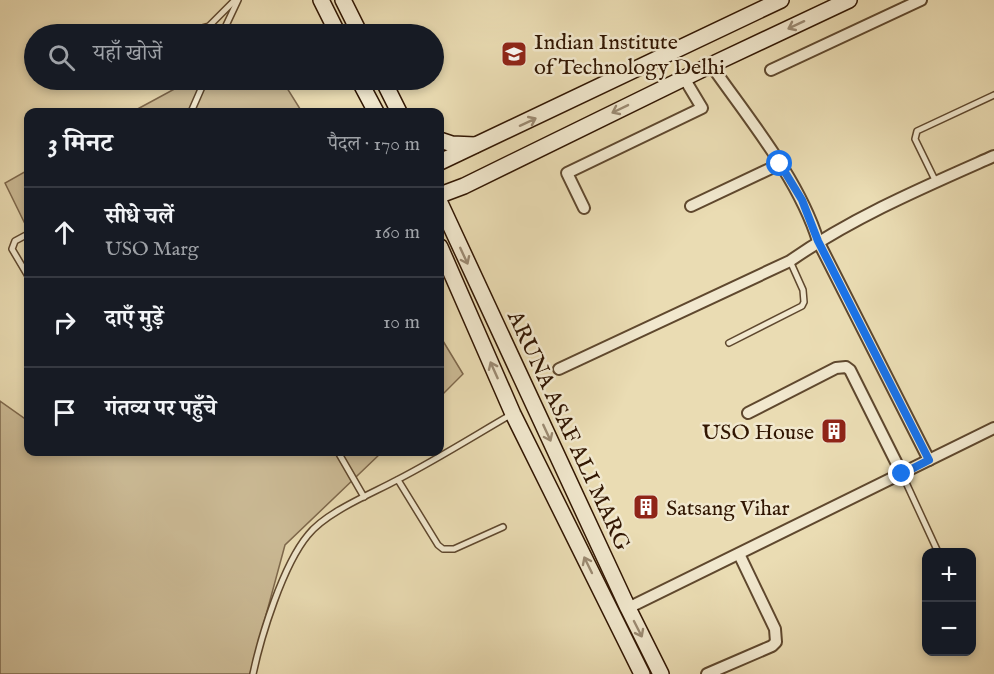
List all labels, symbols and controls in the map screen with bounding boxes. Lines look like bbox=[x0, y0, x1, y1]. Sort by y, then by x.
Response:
one-way arrow bbox=[787, 19, 805, 31]
search box bbox=[24, 24, 444, 90]
place label: Indian Institute of Technology Delhi bbox=[534, 29, 725, 82]
school or university icon: Indian Institute of Technology Delhi bbox=[499, 39, 529, 69]
text: यहाँ खोजें bbox=[93, 40, 162, 68]
icon: search bbox=[45, 41, 78, 74]
one-way arrow bbox=[611, 104, 629, 116]
one-way arrow bbox=[519, 115, 537, 127]
text: 3 मिनट bbox=[48, 127, 113, 160]
text: पैदल · 170 m bbox=[328, 132, 420, 157]
route start bbox=[766, 150, 792, 176]
text: सीधे चलें bbox=[105, 203, 174, 231]
icon: ahead bbox=[48, 216, 81, 249]
text: 160 m bbox=[374, 220, 420, 245]
text: USO Marg bbox=[105, 237, 199, 262]
one-way arrow bbox=[459, 247, 471, 265]
text: दाएँ मुड़ें bbox=[105, 305, 164, 333]
icon: right bbox=[48, 306, 81, 339]
street label: ARUNA ASAF ALI MARG bbox=[500, 306, 636, 556]
text: 10 m bbox=[383, 310, 420, 335]
one-way arrow bbox=[488, 362, 500, 380]
text: गंतव्य पर पहुँचे bbox=[105, 395, 216, 423]
icon: arrive bbox=[48, 396, 81, 429]
building icon: USO House bbox=[819, 416, 849, 446]
place label: USO House bbox=[702, 419, 814, 447]
one-way arrow bbox=[541, 423, 553, 441]
route end bbox=[888, 460, 914, 486]
building icon: Satsang Vihar bbox=[631, 492, 661, 522]
place label: Satsang Vihar bbox=[666, 495, 790, 523]
map controls bbox=[922, 548, 976, 656]
button: + bbox=[922, 548, 976, 602]
one-way arrow bbox=[582, 557, 594, 574]
button: − bbox=[922, 602, 976, 656]
one-way arrow bbox=[633, 619, 645, 637]

